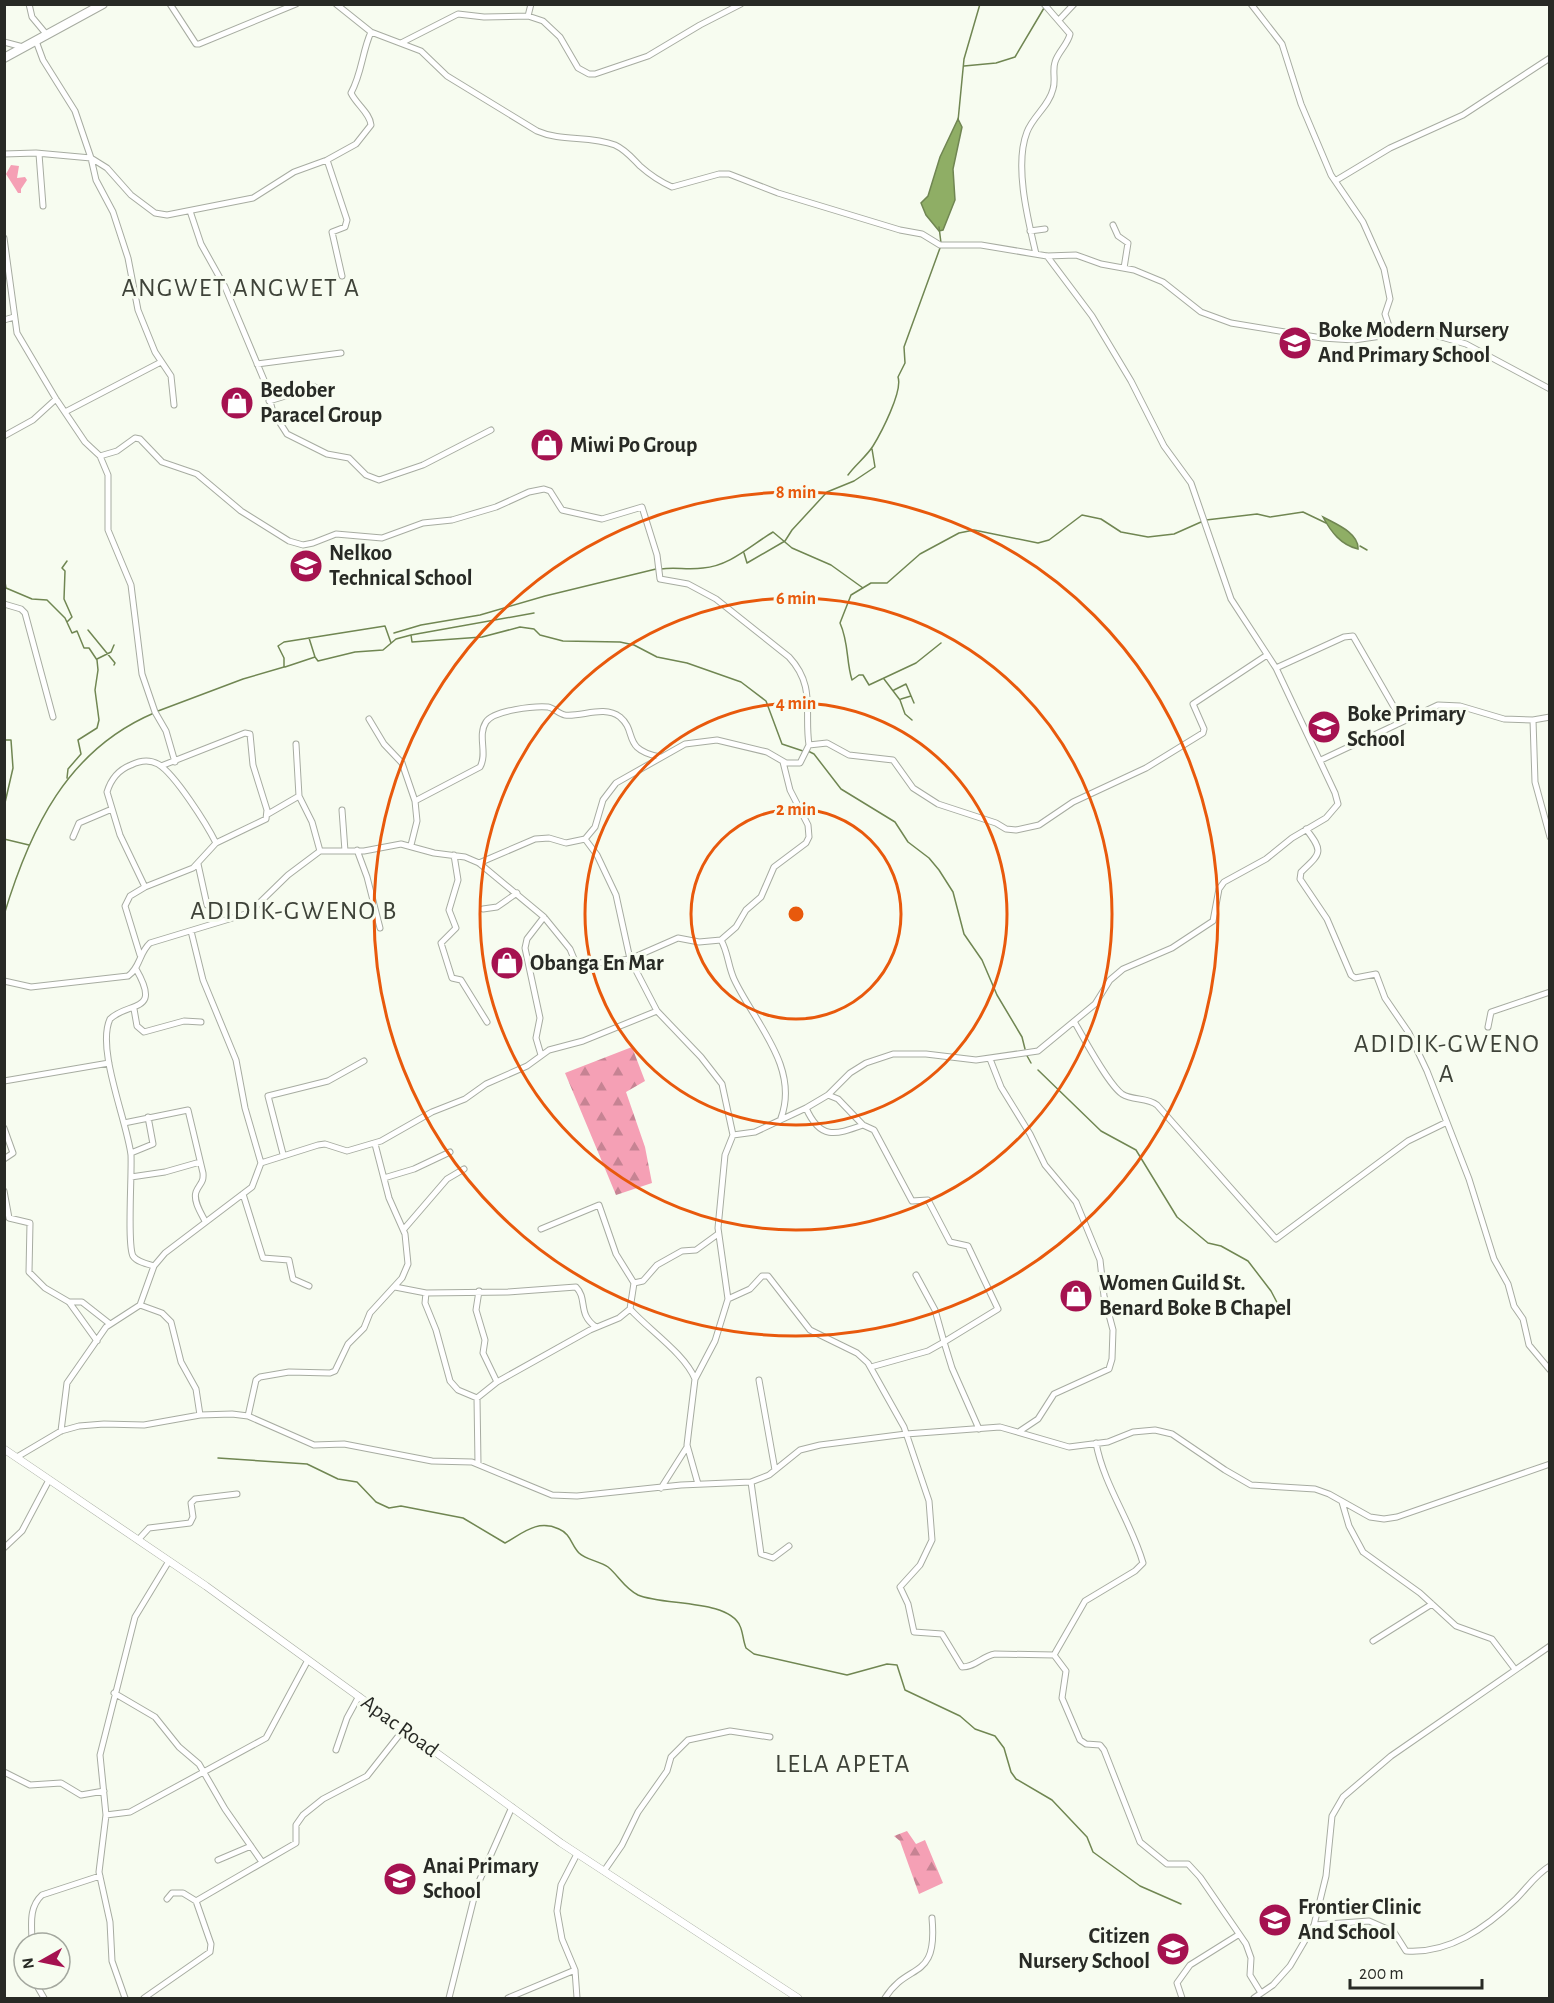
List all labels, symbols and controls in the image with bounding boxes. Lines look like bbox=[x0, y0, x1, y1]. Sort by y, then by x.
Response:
district label: ANGWET ANGWET A bbox=[122, 275, 360, 301]
place label: Boke Modern Nursery And Primary School bbox=[1318, 319, 1509, 367]
school or university icon: Boke Modern Nursery And Primary School bbox=[1277, 325, 1313, 361]
place label: Bedober Paracel Group bbox=[260, 379, 382, 426]
shop icon: Bedober Paracel Group bbox=[219, 385, 255, 421]
shop icon: Miwi Po Group bbox=[529, 427, 565, 463]
place label: Miwi Po Group bbox=[570, 434, 698, 456]
text: 8 min bbox=[776, 484, 816, 502]
place label: Nelkoo Technical School bbox=[329, 542, 473, 589]
school or university icon: Nelkoo Technical School bbox=[288, 548, 324, 584]
text: 6 min bbox=[776, 590, 816, 608]
text: 4 min bbox=[776, 695, 816, 713]
place label: Boke Primary School bbox=[1347, 703, 1466, 750]
school or university icon: Boke Primary School bbox=[1306, 709, 1342, 745]
text: 2 min bbox=[776, 801, 816, 819]
district label: ADIDIK-GWENO B bbox=[190, 898, 398, 924]
centre of rings bbox=[786, 904, 806, 924]
shop icon: Obanga En Mar bbox=[489, 945, 525, 981]
place label: Obanga En Mar bbox=[530, 952, 664, 974]
district label: ADIDIK-GWENO A bbox=[1354, 1031, 1540, 1087]
place label: Women Guild St. Benard Boke B Chapel bbox=[1099, 1272, 1292, 1319]
shop icon: Women Guild St. Benard Boke B Chapel bbox=[1058, 1278, 1094, 1314]
street label: Apac Road bbox=[357, 1691, 443, 1761]
district label: LELA APETA bbox=[775, 1751, 911, 1777]
place label: Anai Primary School bbox=[423, 1855, 539, 1902]
school or university icon: Anai Primary School bbox=[382, 1861, 418, 1897]
place label: Frontier Clinic And School bbox=[1298, 1896, 1421, 1943]
school or university icon: Frontier Clinic And School bbox=[1257, 1902, 1293, 1938]
place label: Citizen Nursery School bbox=[1018, 1925, 1150, 1973]
north arrow bbox=[12, 1931, 72, 1991]
school or university icon: Citizen Nursery School bbox=[1155, 1931, 1191, 1967]
scale bar bbox=[1350, 1952, 1482, 1990]
text: N bbox=[19, 1956, 37, 1970]
text: 200 m bbox=[1359, 1965, 1404, 1983]

